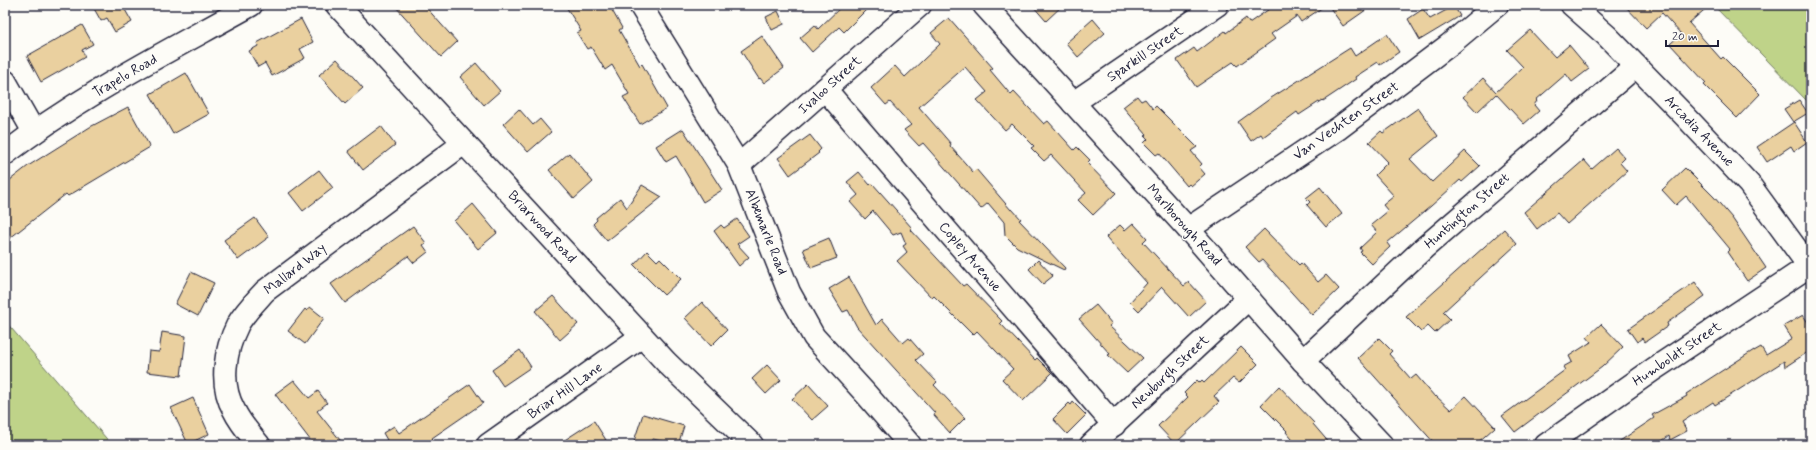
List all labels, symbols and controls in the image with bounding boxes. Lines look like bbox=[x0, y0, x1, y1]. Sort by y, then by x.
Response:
street label: Sparkill Street bbox=[1103, 22, 1187, 86]
scale bar bbox=[1666, 22, 1718, 48]
text: 20 m bbox=[1672, 29, 1698, 45]
street label: Trapelo Road bbox=[89, 50, 161, 102]
street label: Ivaloo Street bbox=[795, 51, 866, 118]
street label: Van Vechten Street bbox=[1290, 77, 1403, 164]
street label: Arcadia Avenue bbox=[1660, 91, 1738, 171]
street label: Huntington Street bbox=[1421, 169, 1515, 254]
street label: Marlborough Road bbox=[1142, 180, 1226, 270]
street label: Albemarle Road bbox=[741, 186, 791, 278]
street label: Briarwood Road bbox=[504, 187, 580, 267]
street label: Copley Avenue bbox=[935, 218, 1006, 296]
street label: Mallard Way bbox=[260, 239, 330, 299]
street label: Humboldt Street bbox=[1629, 317, 1725, 390]
street label: Newburgh Street bbox=[1127, 331, 1215, 414]
street label: Briar Hill Lane bbox=[524, 359, 606, 423]

